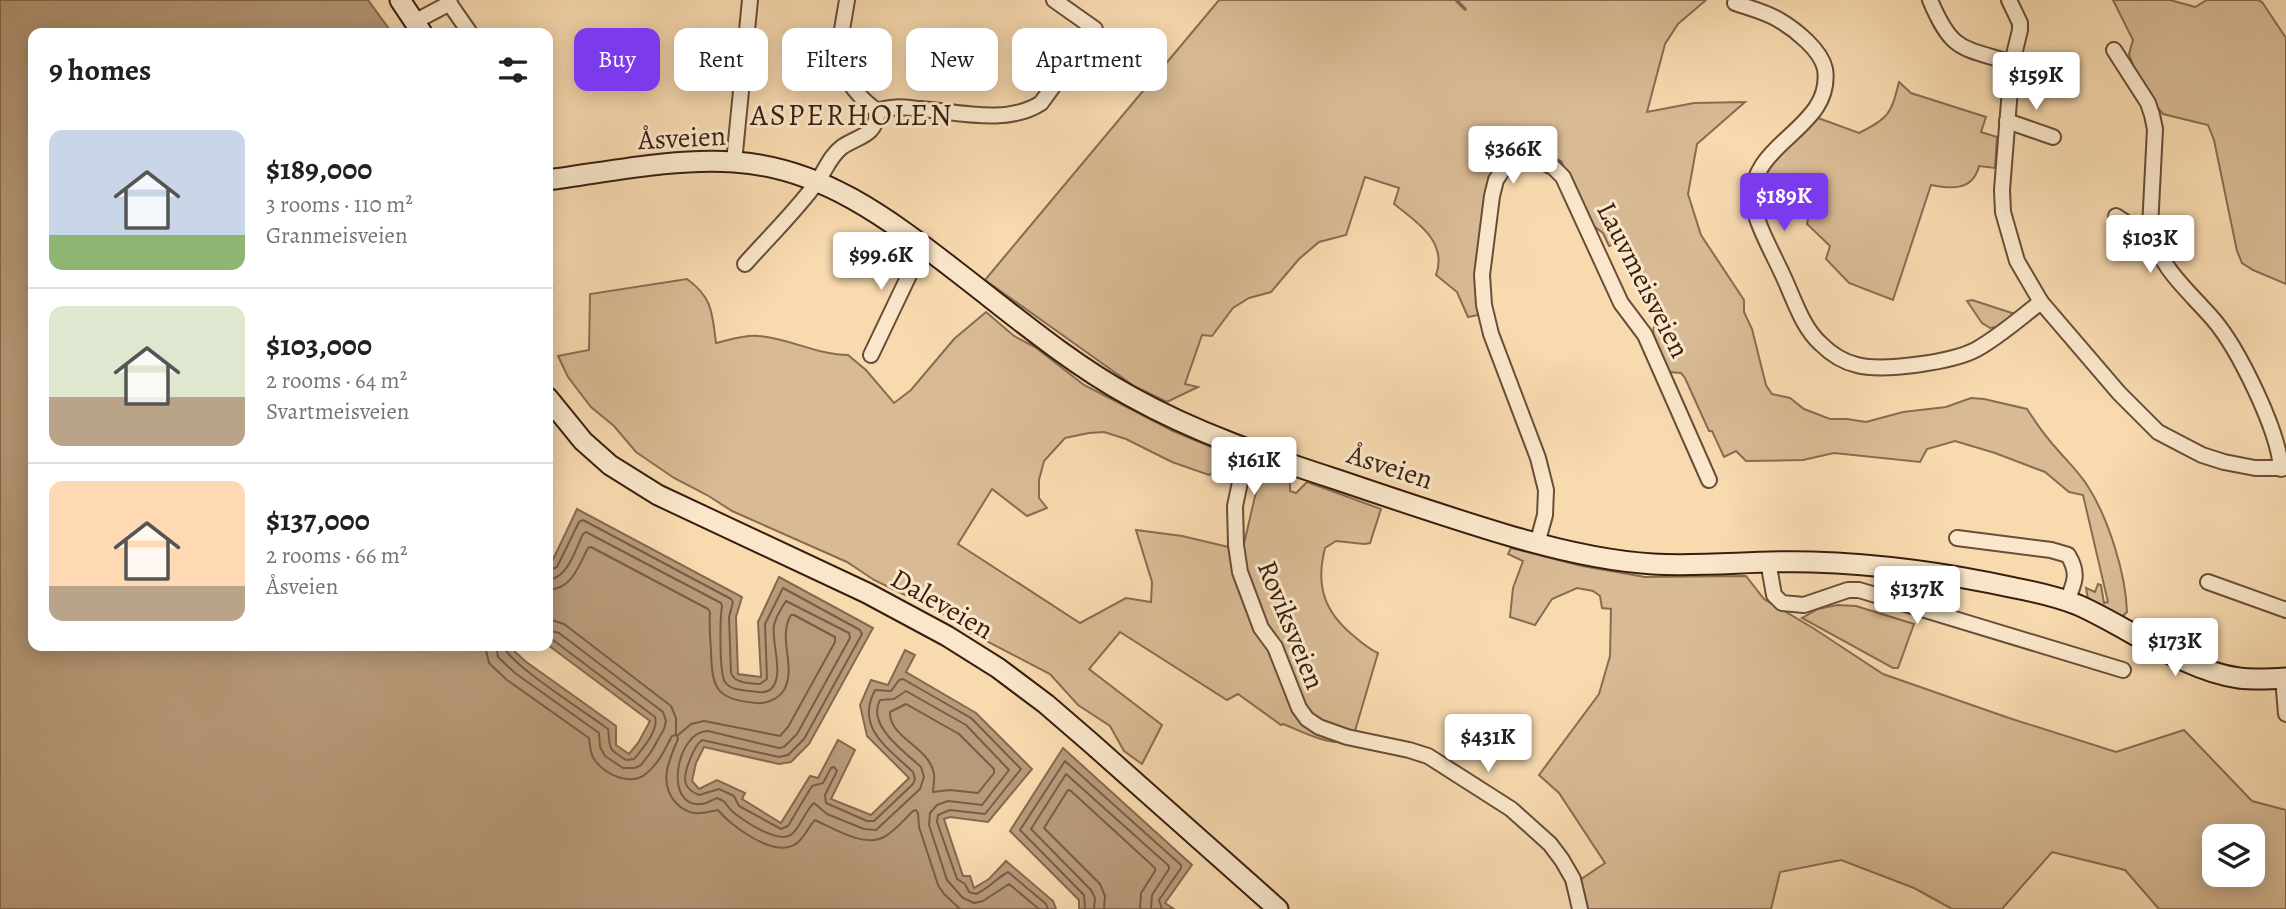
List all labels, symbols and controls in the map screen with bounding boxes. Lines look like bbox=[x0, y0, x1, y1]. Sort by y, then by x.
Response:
chip: Buy bbox=[574, 28, 660, 91]
chip: Rent bbox=[674, 28, 768, 91]
chip: Filters bbox=[782, 28, 892, 91]
chip: New bbox=[906, 28, 998, 91]
chip: Apartment bbox=[1012, 28, 1167, 91]
text: 9 homes bbox=[49, 50, 151, 90]
icon: filters bbox=[494, 51, 532, 89]
pin: $159K bbox=[1987, 52, 2085, 112]
text: $159K bbox=[2009, 59, 2063, 90]
district label: ASPERHOLEN bbox=[749, 95, 954, 135]
street label: Åsveien bbox=[636, 117, 727, 159]
pin: $366K bbox=[1464, 127, 1562, 186]
text: $366K bbox=[1484, 133, 1542, 164]
text: $189,000 bbox=[266, 149, 372, 189]
icon: home bbox=[105, 158, 189, 242]
pin: $189K bbox=[1735, 174, 1833, 233]
text: $189K bbox=[1756, 180, 1812, 211]
text: 3 rooms · 110 m² bbox=[266, 189, 413, 220]
street label: Lauvmeisveien bbox=[1587, 196, 1699, 364]
pin: $103K bbox=[2101, 216, 2199, 275]
text: Granmeisveien bbox=[266, 220, 408, 251]
text: $103K bbox=[2122, 222, 2178, 253]
pin: $99.6K bbox=[824, 232, 938, 292]
text: $99.6K bbox=[849, 239, 913, 270]
text: $103,000 bbox=[266, 325, 372, 365]
icon: home bbox=[105, 334, 189, 418]
text: 2 rooms · 64 m² bbox=[266, 365, 407, 396]
text: Svartmeisveien bbox=[266, 396, 409, 427]
street label: Åsveien bbox=[1341, 435, 1438, 499]
pin: $161K bbox=[1205, 438, 1303, 497]
text: $161K bbox=[1227, 444, 1281, 475]
text: $137,000 bbox=[266, 500, 370, 540]
icon: home bbox=[105, 509, 189, 593]
text: 2 rooms · 66 m² bbox=[266, 540, 408, 571]
street label: Roviksveien bbox=[1248, 555, 1334, 695]
street label: Daleveien bbox=[884, 559, 1000, 649]
pin: $137K bbox=[1868, 566, 1966, 626]
text: Åsveien bbox=[266, 571, 338, 602]
text: $137K bbox=[1890, 573, 1944, 604]
pin: $173K bbox=[2126, 618, 2224, 678]
text: $173K bbox=[2148, 625, 2202, 656]
pin: $431K bbox=[1439, 714, 1537, 774]
text: $431K bbox=[1461, 721, 1515, 752]
map controls bbox=[2202, 824, 2265, 887]
button: layers bbox=[2202, 824, 2265, 887]

